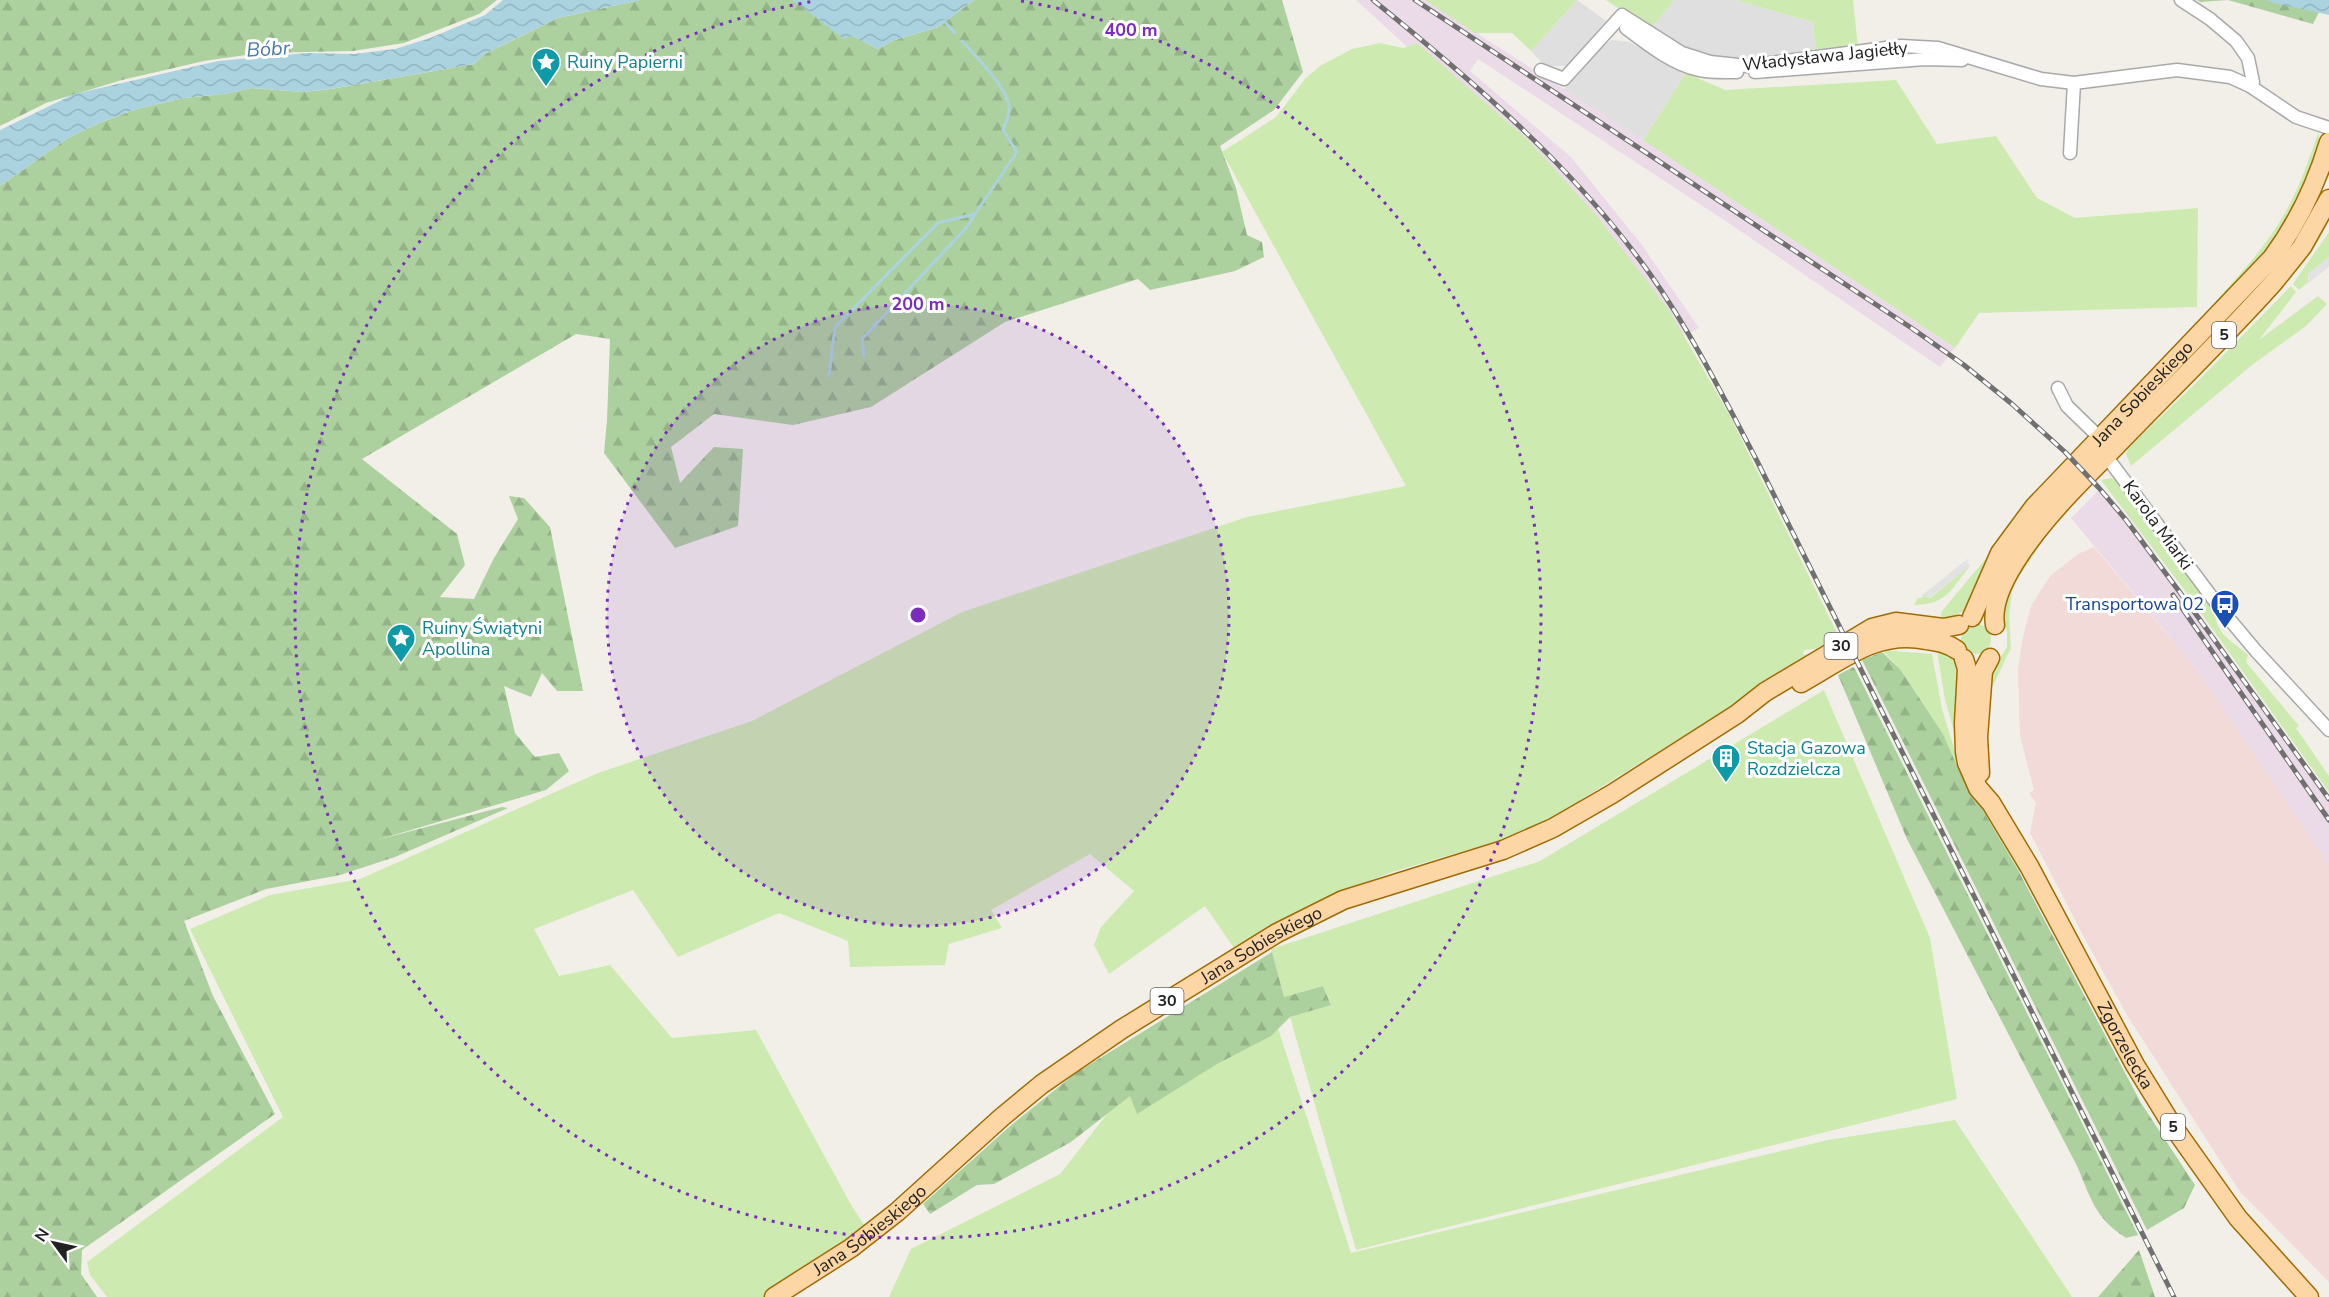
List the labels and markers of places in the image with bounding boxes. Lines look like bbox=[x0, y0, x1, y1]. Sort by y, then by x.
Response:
place icon: Ruiny Papierni bbox=[530, 46, 562, 88]
place label: Ruiny Papierni bbox=[567, 50, 683, 74]
bus stop icon: Transportowa 02 bbox=[2209, 588, 2241, 630]
place label: Transportowa 02 bbox=[2066, 592, 2204, 616]
centre of rings bbox=[908, 605, 928, 625]
place label: Ruiny Świątyni Apollina bbox=[422, 616, 542, 661]
place icon: Ruiny Świątyni Apollina bbox=[385, 622, 417, 664]
place label: Stacja Gazowa Rozdzielcza bbox=[1747, 736, 1866, 781]
building icon: Stacja Gazowa Rozdzielcza bbox=[1710, 742, 1742, 784]

